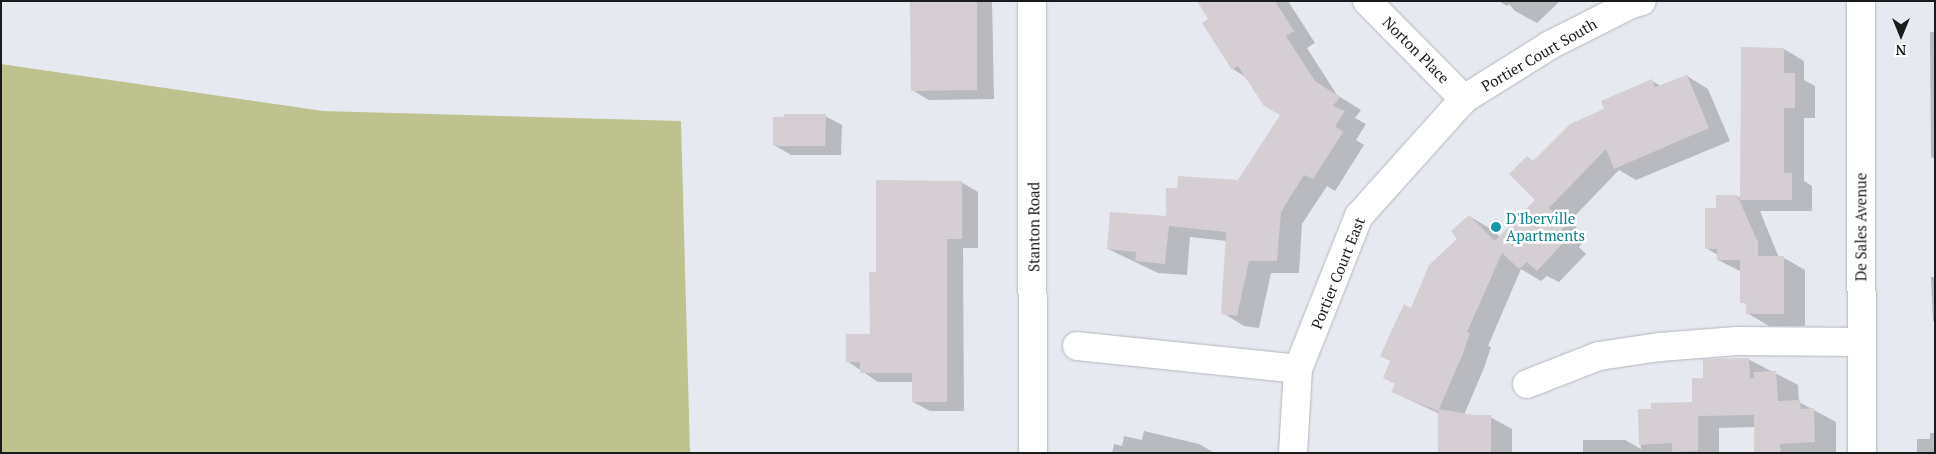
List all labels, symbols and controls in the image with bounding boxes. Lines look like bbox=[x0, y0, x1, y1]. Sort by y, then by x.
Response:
north arrow bbox=[1876, 10, 1926, 60]
street label: Norton Place bbox=[1379, 13, 1453, 87]
street label: Portier Court South bbox=[1478, 15, 1600, 95]
text: N bbox=[1896, 41, 1906, 60]
street label: De Sales Avenue bbox=[1852, 173, 1870, 281]
street label: Stanton Road bbox=[1025, 182, 1043, 272]
place label: D'Iberville Apartments bbox=[1506, 209, 1585, 244]
street label: Portier Court East bbox=[1307, 214, 1369, 332]
marker: D'Iberville Apartments bbox=[1490, 221, 1502, 233]

